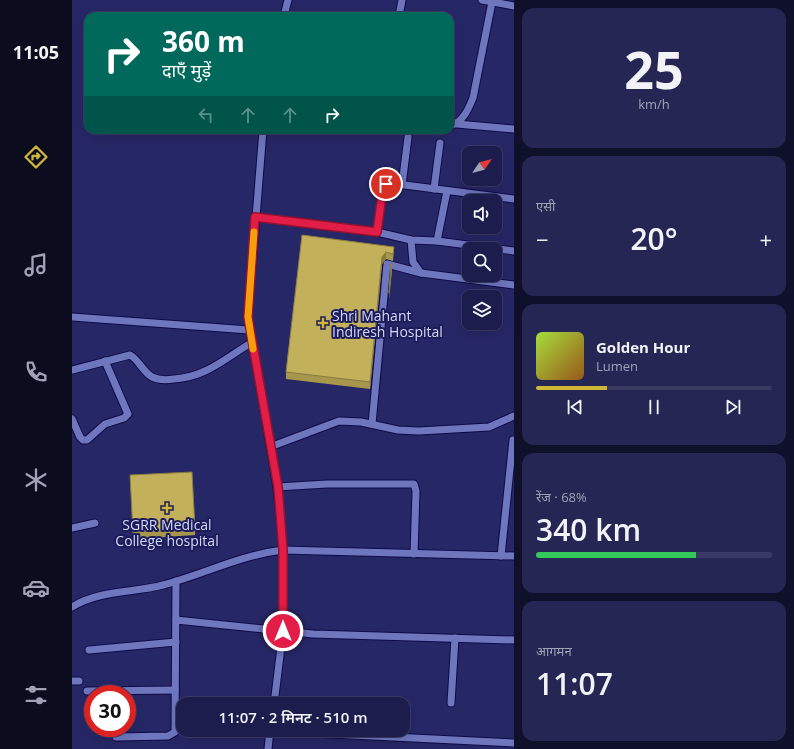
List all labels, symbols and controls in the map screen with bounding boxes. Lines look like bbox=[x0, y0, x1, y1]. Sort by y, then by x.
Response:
text: 360 m bbox=[162, 22, 245, 60]
icon: right bbox=[96, 28, 148, 80]
text: 25 bbox=[624, 33, 684, 104]
text: 11:05 bbox=[13, 40, 59, 64]
text: दाएँ मुड़ें bbox=[162, 58, 211, 82]
text: km/h bbox=[638, 95, 670, 113]
icon: left bbox=[195, 104, 217, 126]
icon: ahead bbox=[237, 104, 259, 126]
icon: ahead bbox=[279, 104, 301, 126]
icon: right bbox=[321, 104, 343, 126]
icon: directions bbox=[22, 143, 50, 171]
north arrow bbox=[462, 146, 502, 186]
map controls bbox=[462, 146, 502, 330]
pin bbox=[369, 167, 403, 201]
icon: arrive bbox=[375, 173, 397, 195]
button: sound bbox=[462, 194, 502, 234]
text: एसी bbox=[536, 197, 555, 215]
text: 20° bbox=[630, 218, 678, 259]
text: − bbox=[536, 224, 549, 254]
text: + bbox=[759, 224, 772, 254]
button: search bbox=[462, 242, 502, 282]
icon: music bbox=[22, 251, 50, 279]
button: layers bbox=[462, 290, 502, 330]
place label: Shri Mahant Indiresh Hospital bbox=[332, 306, 443, 341]
marker: Shri Mahant Indiresh Hospital bbox=[317, 317, 329, 329]
text: Golden Hour bbox=[596, 337, 690, 357]
text: Lumen bbox=[596, 357, 638, 375]
icon: phone bbox=[22, 358, 50, 386]
icon: previous bbox=[564, 396, 586, 418]
icon: pause bbox=[643, 396, 665, 418]
icon: next bbox=[722, 396, 744, 418]
icon: climate bbox=[22, 466, 50, 494]
text: रेंज · 68% bbox=[536, 488, 587, 506]
marker: SGRR Medical College hospital bbox=[161, 502, 173, 514]
text: 340 km bbox=[536, 509, 641, 550]
place label: SGRR Medical College hospital bbox=[115, 515, 219, 550]
icon: car bbox=[22, 574, 50, 602]
position arrow bbox=[262, 610, 304, 652]
text: आगमन bbox=[536, 642, 572, 660]
text: 11:07 bbox=[536, 663, 613, 704]
icon: filters bbox=[22, 681, 50, 709]
speed limit sign: 30 bbox=[84, 685, 136, 737]
text: 11:07 · 2 मिनट · 510 m bbox=[218, 707, 368, 727]

